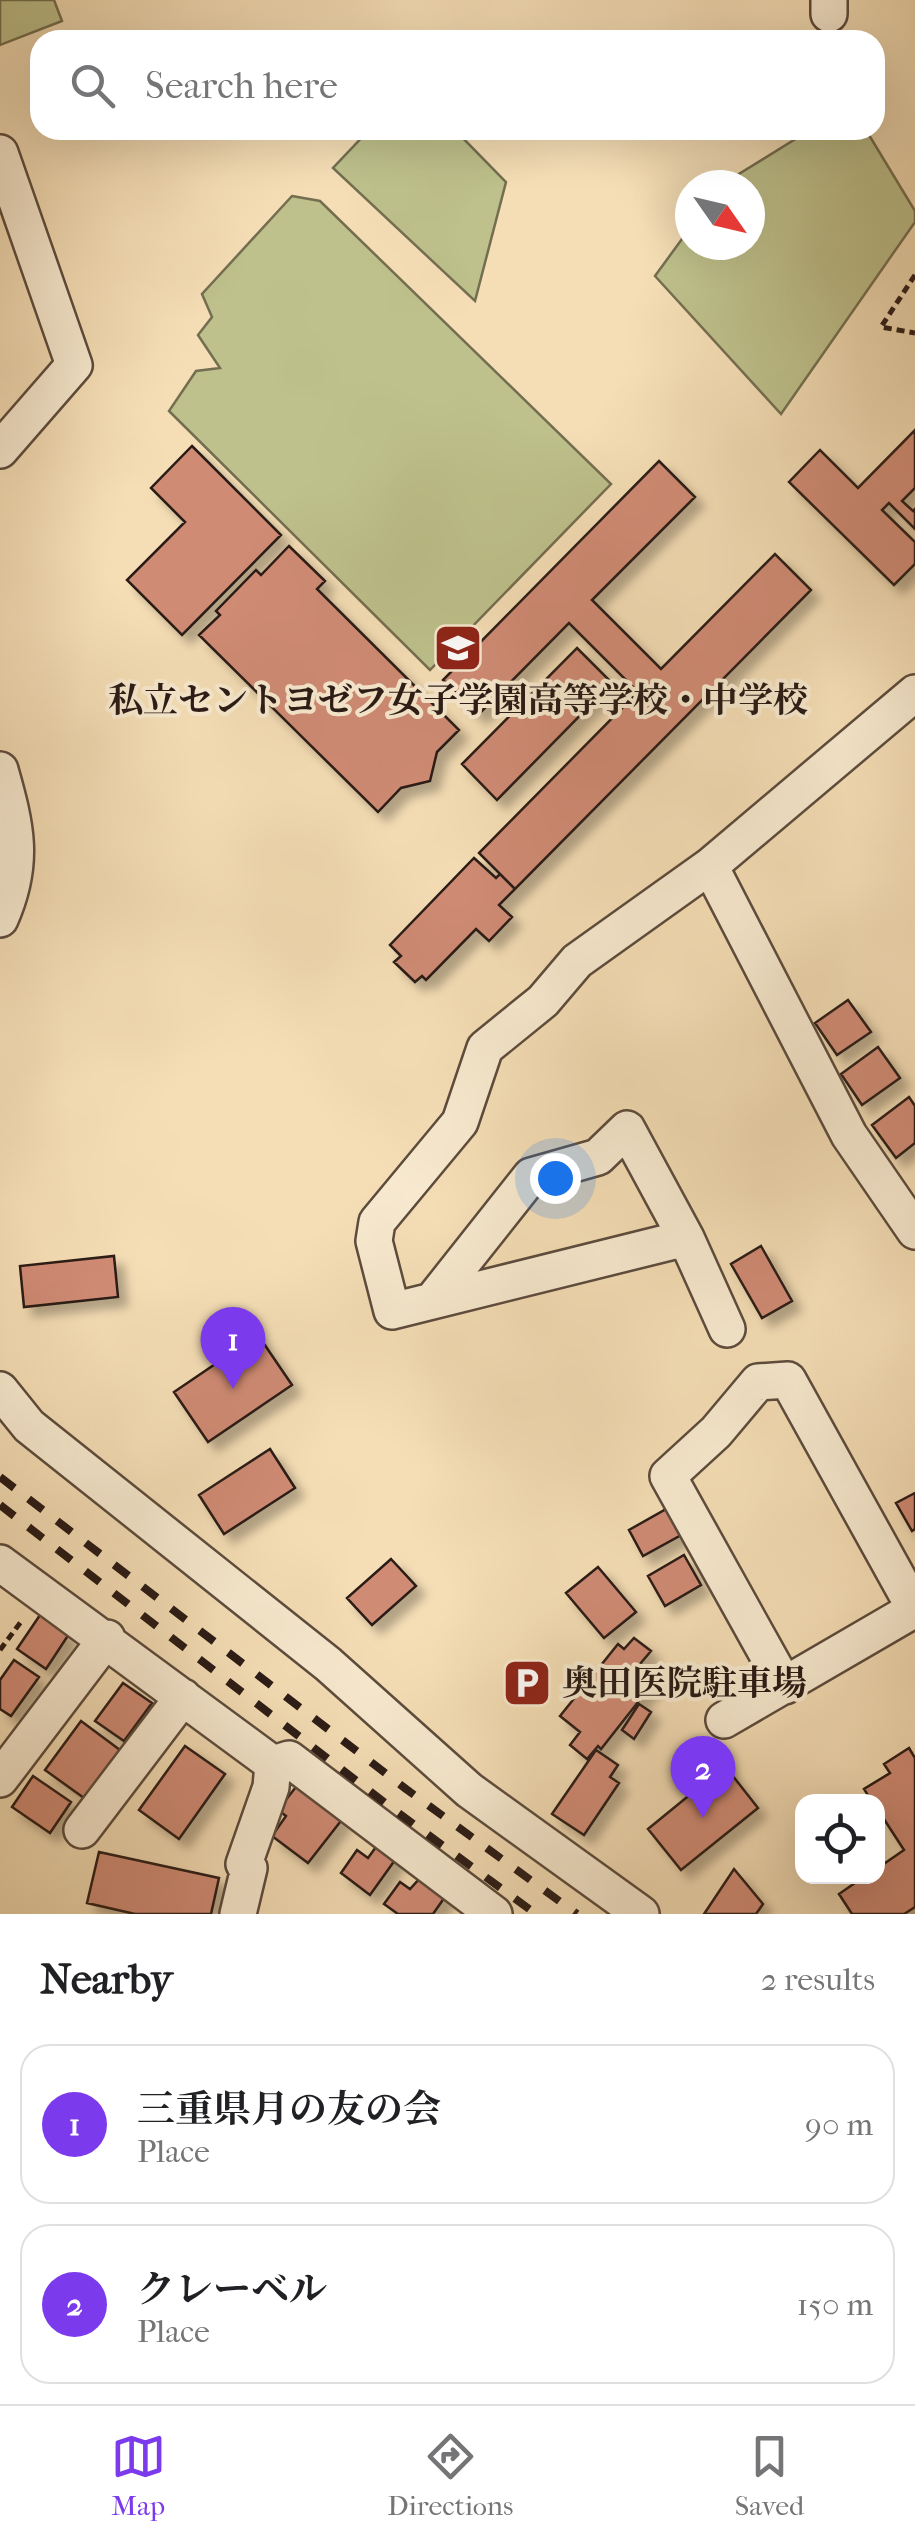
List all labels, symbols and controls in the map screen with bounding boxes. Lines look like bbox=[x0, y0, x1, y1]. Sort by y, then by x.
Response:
search box bbox=[30, 30, 885, 140]
icon: search bbox=[65, 58, 120, 113]
text: Search here bbox=[145, 63, 338, 108]
north arrow bbox=[675, 170, 765, 260]
school or university icon: 私立セントヨゼフ女子学園高等学校・中学校 bbox=[432, 622, 484, 674]
place label: 私立セントヨゼフ女子学園高等学校・中学校 bbox=[108, 680, 808, 721]
your location bbox=[530, 1153, 581, 1204]
pin: 1 bbox=[200, 1306, 266, 1389]
parking icon: 奥田医院駐車場 bbox=[501, 1657, 553, 1709]
place label: 奥田医院駐車場 bbox=[562, 1663, 807, 1704]
pin: 2 bbox=[670, 1736, 736, 1818]
map controls bbox=[795, 1794, 885, 1884]
button: locate bbox=[795, 1794, 885, 1884]
text: Nearby bbox=[40, 1955, 172, 2004]
text: 2 results bbox=[761, 1961, 875, 1998]
text: 三重県月の友の会 bbox=[137, 2087, 441, 2132]
text: 1 bbox=[69, 2106, 80, 2143]
text: 90 m bbox=[805, 2106, 873, 2143]
text: Place bbox=[137, 2133, 210, 2170]
text: クレーベル bbox=[137, 2267, 327, 2312]
text: 2 bbox=[66, 2286, 83, 2323]
text: 150 m bbox=[797, 2286, 873, 2323]
text: Place bbox=[137, 2313, 210, 2350]
tab: Map bbox=[111, 2429, 166, 2522]
tab: Directions bbox=[387, 2429, 513, 2522]
tab: Saved bbox=[735, 2429, 804, 2522]

